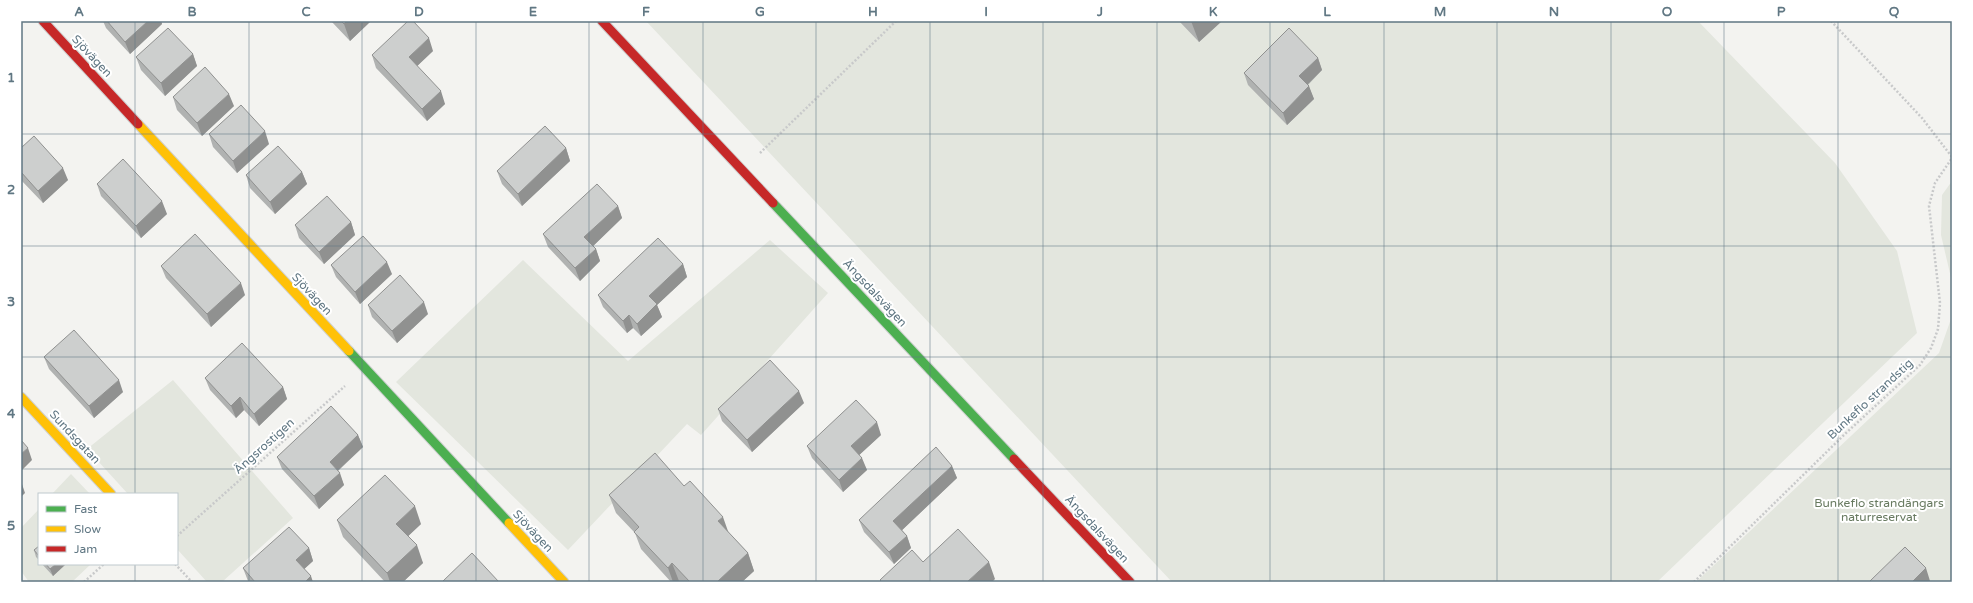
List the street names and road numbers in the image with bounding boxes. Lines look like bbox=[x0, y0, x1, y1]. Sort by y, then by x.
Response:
street label: Sjövägen bbox=[69, 32, 115, 80]
street label: Ängsdalsvägen bbox=[840, 256, 910, 330]
street label: Sjövägen bbox=[289, 270, 335, 318]
street label: Bunkeflo strandstig bbox=[1824, 356, 1916, 442]
street label: Sundsgatan bbox=[47, 407, 103, 467]
street label: Ängsrostigen bbox=[231, 415, 297, 477]
street label: Ängsdalsvägen bbox=[1062, 492, 1132, 566]
street label: Sjövägen bbox=[510, 507, 556, 555]

